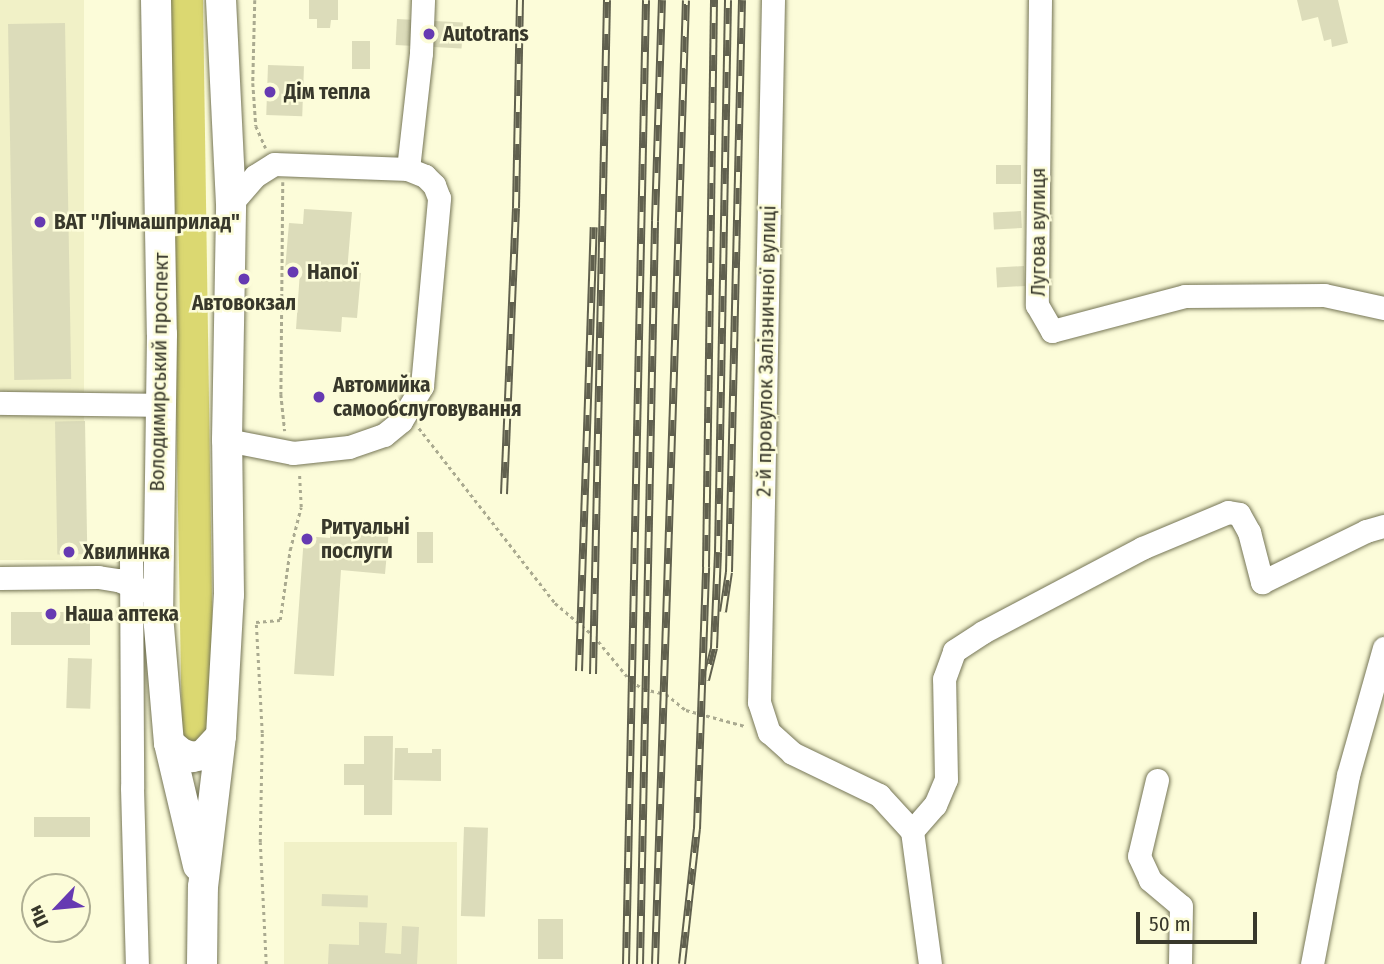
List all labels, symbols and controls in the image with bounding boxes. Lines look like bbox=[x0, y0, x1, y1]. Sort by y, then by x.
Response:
place label: Autotrans bbox=[443, 21, 529, 47]
marker: Autotrans bbox=[421, 26, 437, 42]
place label: Дім тепла bbox=[284, 79, 370, 105]
marker: Дім тепла bbox=[262, 84, 278, 100]
street label: Лугова вулиця bbox=[1025, 168, 1051, 296]
street label: 2-й провулок Залізничної вулиці bbox=[751, 205, 781, 497]
place label: ВАТ "Лічмашприлад" bbox=[54, 209, 240, 235]
marker: ВАТ "Лічмашприлад" bbox=[32, 214, 48, 230]
street label: Володимирський проспект bbox=[144, 252, 174, 492]
place label: Напої bbox=[307, 259, 358, 285]
marker: Напої bbox=[285, 264, 301, 280]
marker: Автовокзал bbox=[236, 271, 252, 287]
place label: Автовокзал bbox=[192, 290, 296, 316]
place label: Автомийка самообслуговування bbox=[333, 372, 522, 422]
marker: Автомийка самообслуговування bbox=[311, 389, 327, 405]
place label: Ритуальні послуги bbox=[321, 514, 410, 564]
marker: Ритуальні послуги bbox=[299, 531, 315, 547]
place label: Хвилинка bbox=[83, 539, 170, 565]
marker: Хвилинка bbox=[61, 544, 77, 560]
place label: Наша аптека bbox=[65, 601, 179, 627]
marker: Наша аптека bbox=[43, 606, 59, 622]
north arrow bbox=[21, 873, 91, 943]
scale bar bbox=[1139, 898, 1260, 942]
text: Пн bbox=[23, 902, 54, 931]
text: 50 m bbox=[1149, 911, 1191, 937]

